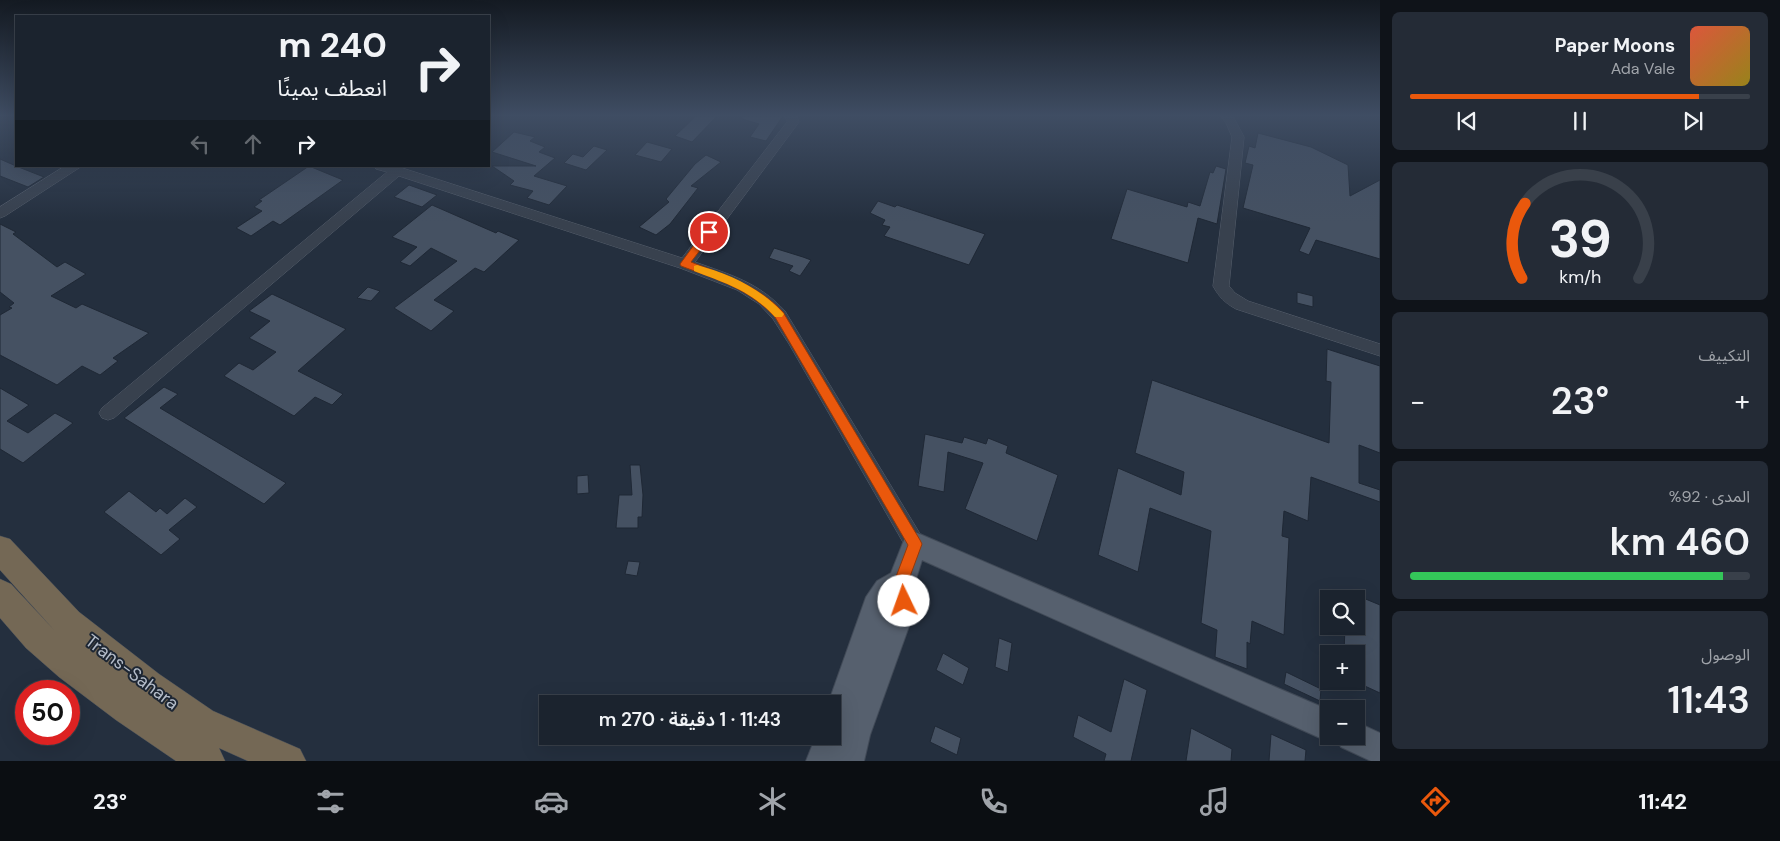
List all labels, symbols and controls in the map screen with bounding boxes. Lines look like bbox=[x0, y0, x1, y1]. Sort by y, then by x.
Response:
text: 240 m bbox=[278, 22, 387, 68]
text: Paper Moons bbox=[1555, 33, 1675, 58]
icon: right bbox=[405, 35, 470, 100]
text: Ada Vale bbox=[1611, 58, 1675, 79]
text: انعطف يمينًا bbox=[277, 74, 387, 103]
icon: previous bbox=[1453, 107, 1481, 135]
icon: pause bbox=[1566, 107, 1594, 135]
icon: next bbox=[1679, 107, 1707, 135]
icon: left bbox=[186, 130, 214, 158]
icon: ahead bbox=[239, 130, 267, 158]
icon: right bbox=[292, 130, 320, 158]
text: 39 bbox=[1548, 205, 1612, 273]
pin bbox=[688, 211, 730, 253]
icon: arrive bbox=[695, 218, 723, 246]
text: km/h bbox=[1559, 265, 1601, 289]
text: التكييف bbox=[1698, 345, 1750, 366]
text: 23° bbox=[1551, 376, 1609, 426]
text: − bbox=[1410, 383, 1425, 420]
text: + bbox=[1735, 383, 1750, 420]
text: المدى · 92% bbox=[1669, 486, 1750, 507]
text: 460 km bbox=[1610, 517, 1750, 567]
position arrow bbox=[877, 574, 929, 626]
map controls bbox=[1320, 590, 1365, 745]
button: search bbox=[1320, 590, 1365, 635]
street label: Trans-Sahara bbox=[80, 629, 184, 715]
text: الوصول bbox=[1701, 644, 1750, 665]
button: + bbox=[1320, 645, 1365, 690]
text: 11:43 bbox=[1667, 675, 1750, 725]
speed limit sign: 50 bbox=[15, 680, 80, 745]
button: − bbox=[1320, 700, 1365, 745]
text: 11:43 · 1 دقيقة · 270 m bbox=[599, 707, 781, 732]
icon: filters bbox=[313, 784, 348, 819]
icon: car bbox=[534, 784, 569, 819]
icon: climate bbox=[755, 784, 790, 819]
icon: phone bbox=[976, 784, 1011, 819]
icon: music bbox=[1197, 784, 1232, 819]
icon: directions bbox=[1418, 784, 1453, 819]
text: 23° bbox=[93, 787, 127, 816]
text: 11:42 bbox=[1638, 787, 1687, 816]

